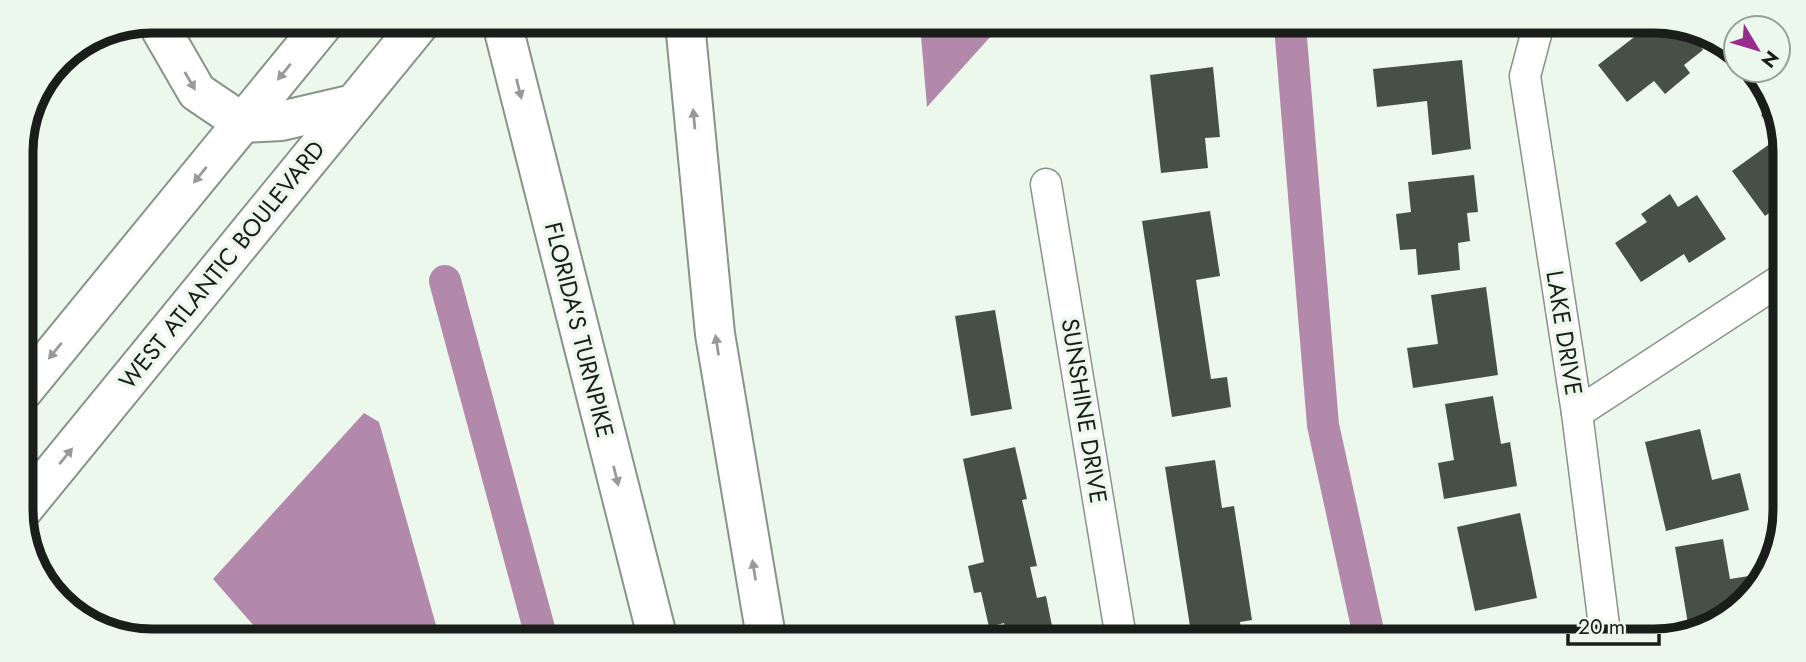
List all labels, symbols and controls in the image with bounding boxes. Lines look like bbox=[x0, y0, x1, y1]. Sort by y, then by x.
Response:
north arrow bbox=[1722, 14, 1792, 84]
text: N bbox=[1755, 45, 1785, 73]
one-way arrow bbox=[277, 63, 292, 81]
one-way arrow bbox=[184, 71, 196, 91]
one-way arrow bbox=[514, 78, 525, 100]
one-way arrow bbox=[689, 108, 700, 130]
street label: WEST ATLANTIC BOULEVARD bbox=[110, 133, 333, 396]
one-way arrow bbox=[193, 167, 208, 184]
street label: FLORIDA'S TURNPIKE bbox=[536, 218, 623, 441]
street label: LAKE DRIVE bbox=[1537, 268, 1592, 398]
street label: SUNSHINE DRIVE bbox=[1053, 316, 1116, 506]
one-way arrow bbox=[711, 334, 722, 356]
one-way arrow bbox=[48, 341, 63, 359]
one-way arrow bbox=[59, 447, 74, 465]
one-way arrow bbox=[611, 465, 622, 487]
one-way arrow bbox=[748, 559, 759, 581]
scale bar bbox=[1568, 602, 1659, 646]
text: 20 m bbox=[1578, 612, 1625, 642]

